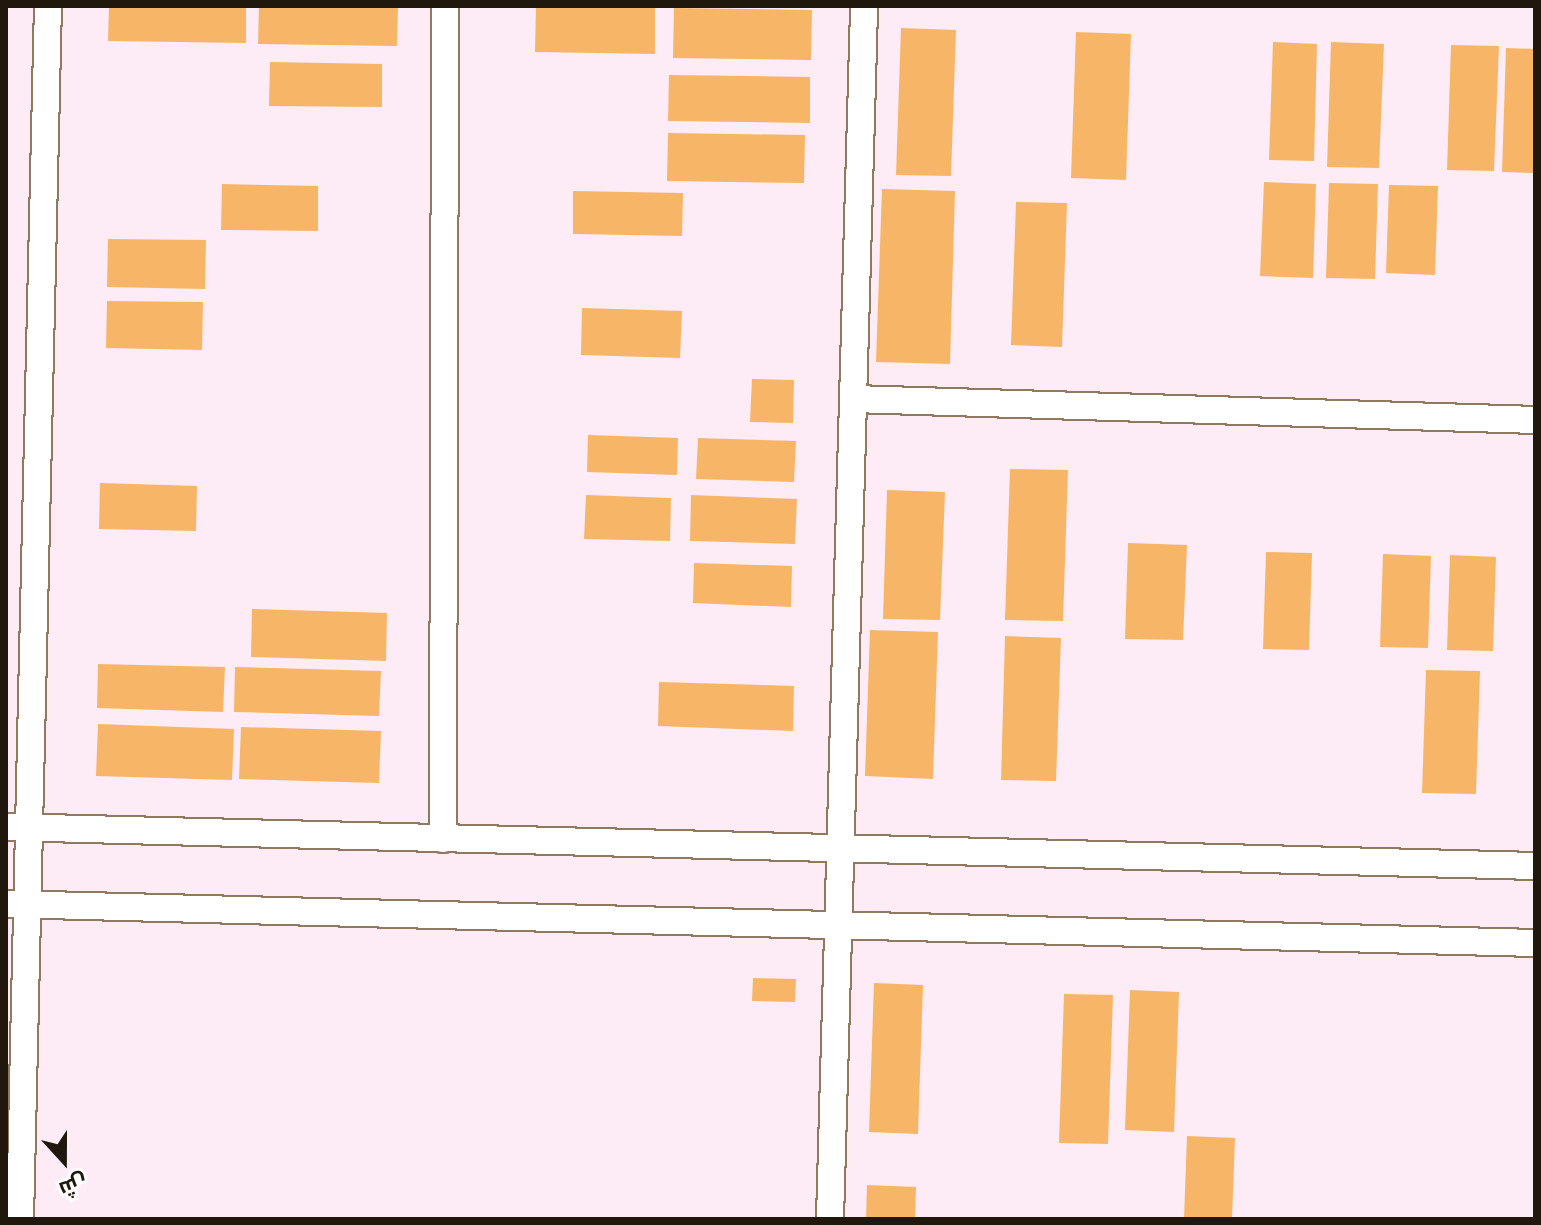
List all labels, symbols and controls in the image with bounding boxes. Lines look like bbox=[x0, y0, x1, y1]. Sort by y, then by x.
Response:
north arrow bbox=[24, 1121, 104, 1201]
text: ش bbox=[55, 1166, 91, 1202]

